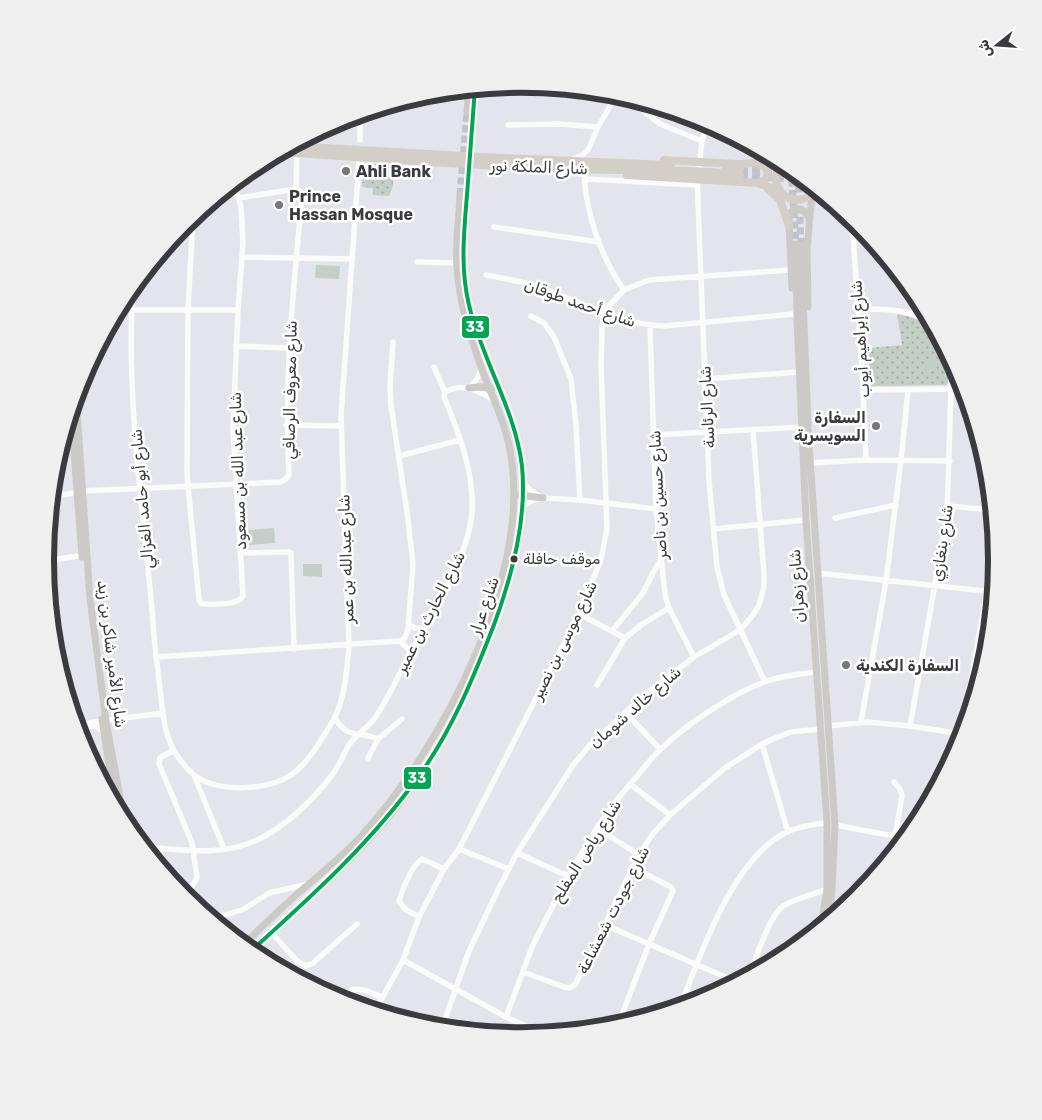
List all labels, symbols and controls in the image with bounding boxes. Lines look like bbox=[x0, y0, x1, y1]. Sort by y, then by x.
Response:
north arrow bbox=[972, 20, 1022, 70]
text: ش bbox=[974, 37, 996, 60]
street label: شارع الملكة نور bbox=[489, 156, 588, 180]
place label: Ahli Bank bbox=[356, 162, 431, 181]
marker: Ahli Bank bbox=[340, 165, 352, 177]
place label: Prince Hassan Mosque bbox=[289, 187, 413, 224]
marker: Prince Hassan Mosque bbox=[273, 199, 285, 211]
street label: شارع أحمد طوقان bbox=[521, 275, 638, 333]
street label: شارع إبراهيم أيوب bbox=[846, 279, 876, 398]
line badge: 33 bbox=[461, 315, 490, 339]
text: 33 bbox=[466, 319, 484, 336]
street label: شارع معروف الرصافي bbox=[279, 320, 304, 460]
street label: شارع الرئاسة bbox=[695, 365, 721, 449]
street label: شارع عبد الله بن مسعود bbox=[226, 392, 252, 550]
place label: السفارة السويسرية bbox=[794, 408, 866, 445]
marker: السفارة السويسرية bbox=[870, 420, 882, 432]
street label: شارع أبو حامد الغزالي bbox=[126, 428, 161, 570]
street label: شارع حسين بن ناصر bbox=[645, 430, 673, 561]
street label: شارع عبدالله بن عمر bbox=[334, 494, 360, 625]
street label: شارع بنغازي bbox=[927, 503, 959, 583]
street label: شارع الحارث بن عمير bbox=[391, 548, 471, 678]
street label: شارع زهران bbox=[785, 548, 811, 623]
place label: موقف حافلة bbox=[523, 550, 600, 568]
marker: موقف حافلة bbox=[509, 554, 519, 564]
street label: شارع عرار bbox=[465, 574, 505, 639]
street label: شارع موسى بن نصير bbox=[527, 577, 603, 704]
street label: شارع الأمير شاكر بن زيد bbox=[92, 579, 130, 729]
place label: السفارة الكندية bbox=[856, 656, 959, 675]
marker: السفارة الكندية bbox=[840, 659, 852, 671]
street label: شارع خالد شومان bbox=[585, 662, 686, 754]
line badge: 33 bbox=[403, 766, 432, 790]
text: 33 bbox=[408, 770, 426, 787]
street label: شارع رياض المفلح bbox=[547, 796, 627, 907]
street label: شارع جودت شعشاعة bbox=[573, 843, 655, 978]

